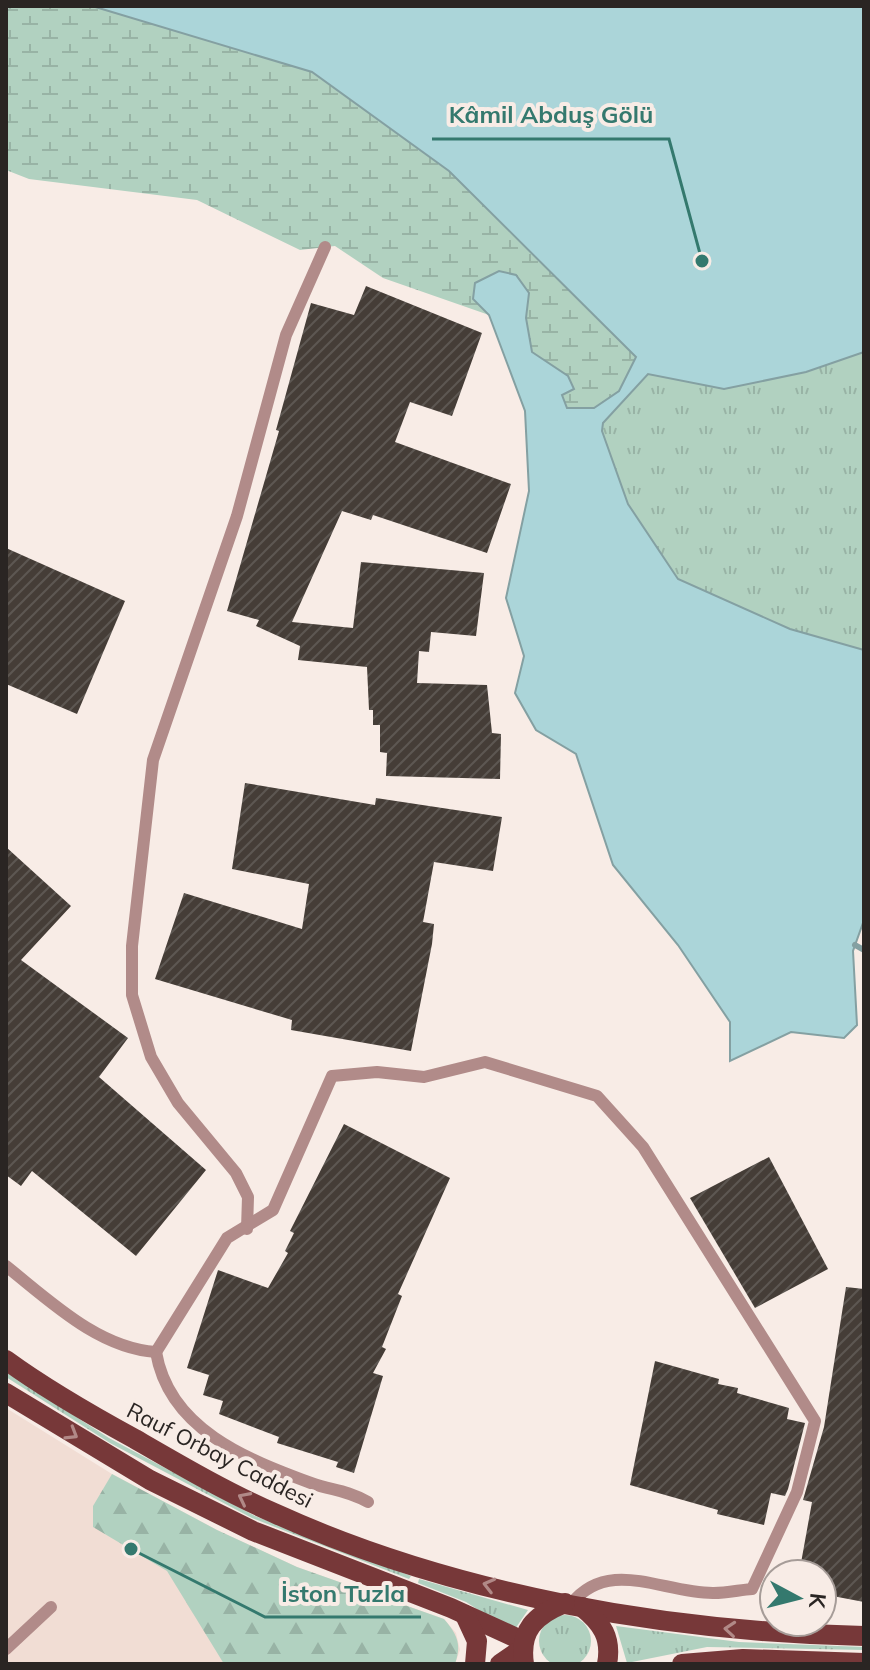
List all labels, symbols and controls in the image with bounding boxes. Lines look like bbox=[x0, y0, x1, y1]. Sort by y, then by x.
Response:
callout: Kâmil Abduş Gölü bbox=[432, 91, 669, 139]
text: Kâmil Abduş Gölü bbox=[449, 99, 653, 129]
street label: Rauf Orbay Caddesi bbox=[122, 1396, 318, 1514]
one-way arrow bbox=[63, 1425, 78, 1440]
one-way arrow bbox=[238, 1493, 253, 1508]
north arrow bbox=[758, 1558, 838, 1638]
callout: İston Tuzla bbox=[265, 1569, 421, 1617]
one-way arrow bbox=[482, 1577, 496, 1594]
text: İston Tuzla bbox=[281, 1578, 405, 1608]
text: K bbox=[803, 1591, 833, 1611]
one-way arrow bbox=[723, 1621, 736, 1638]

